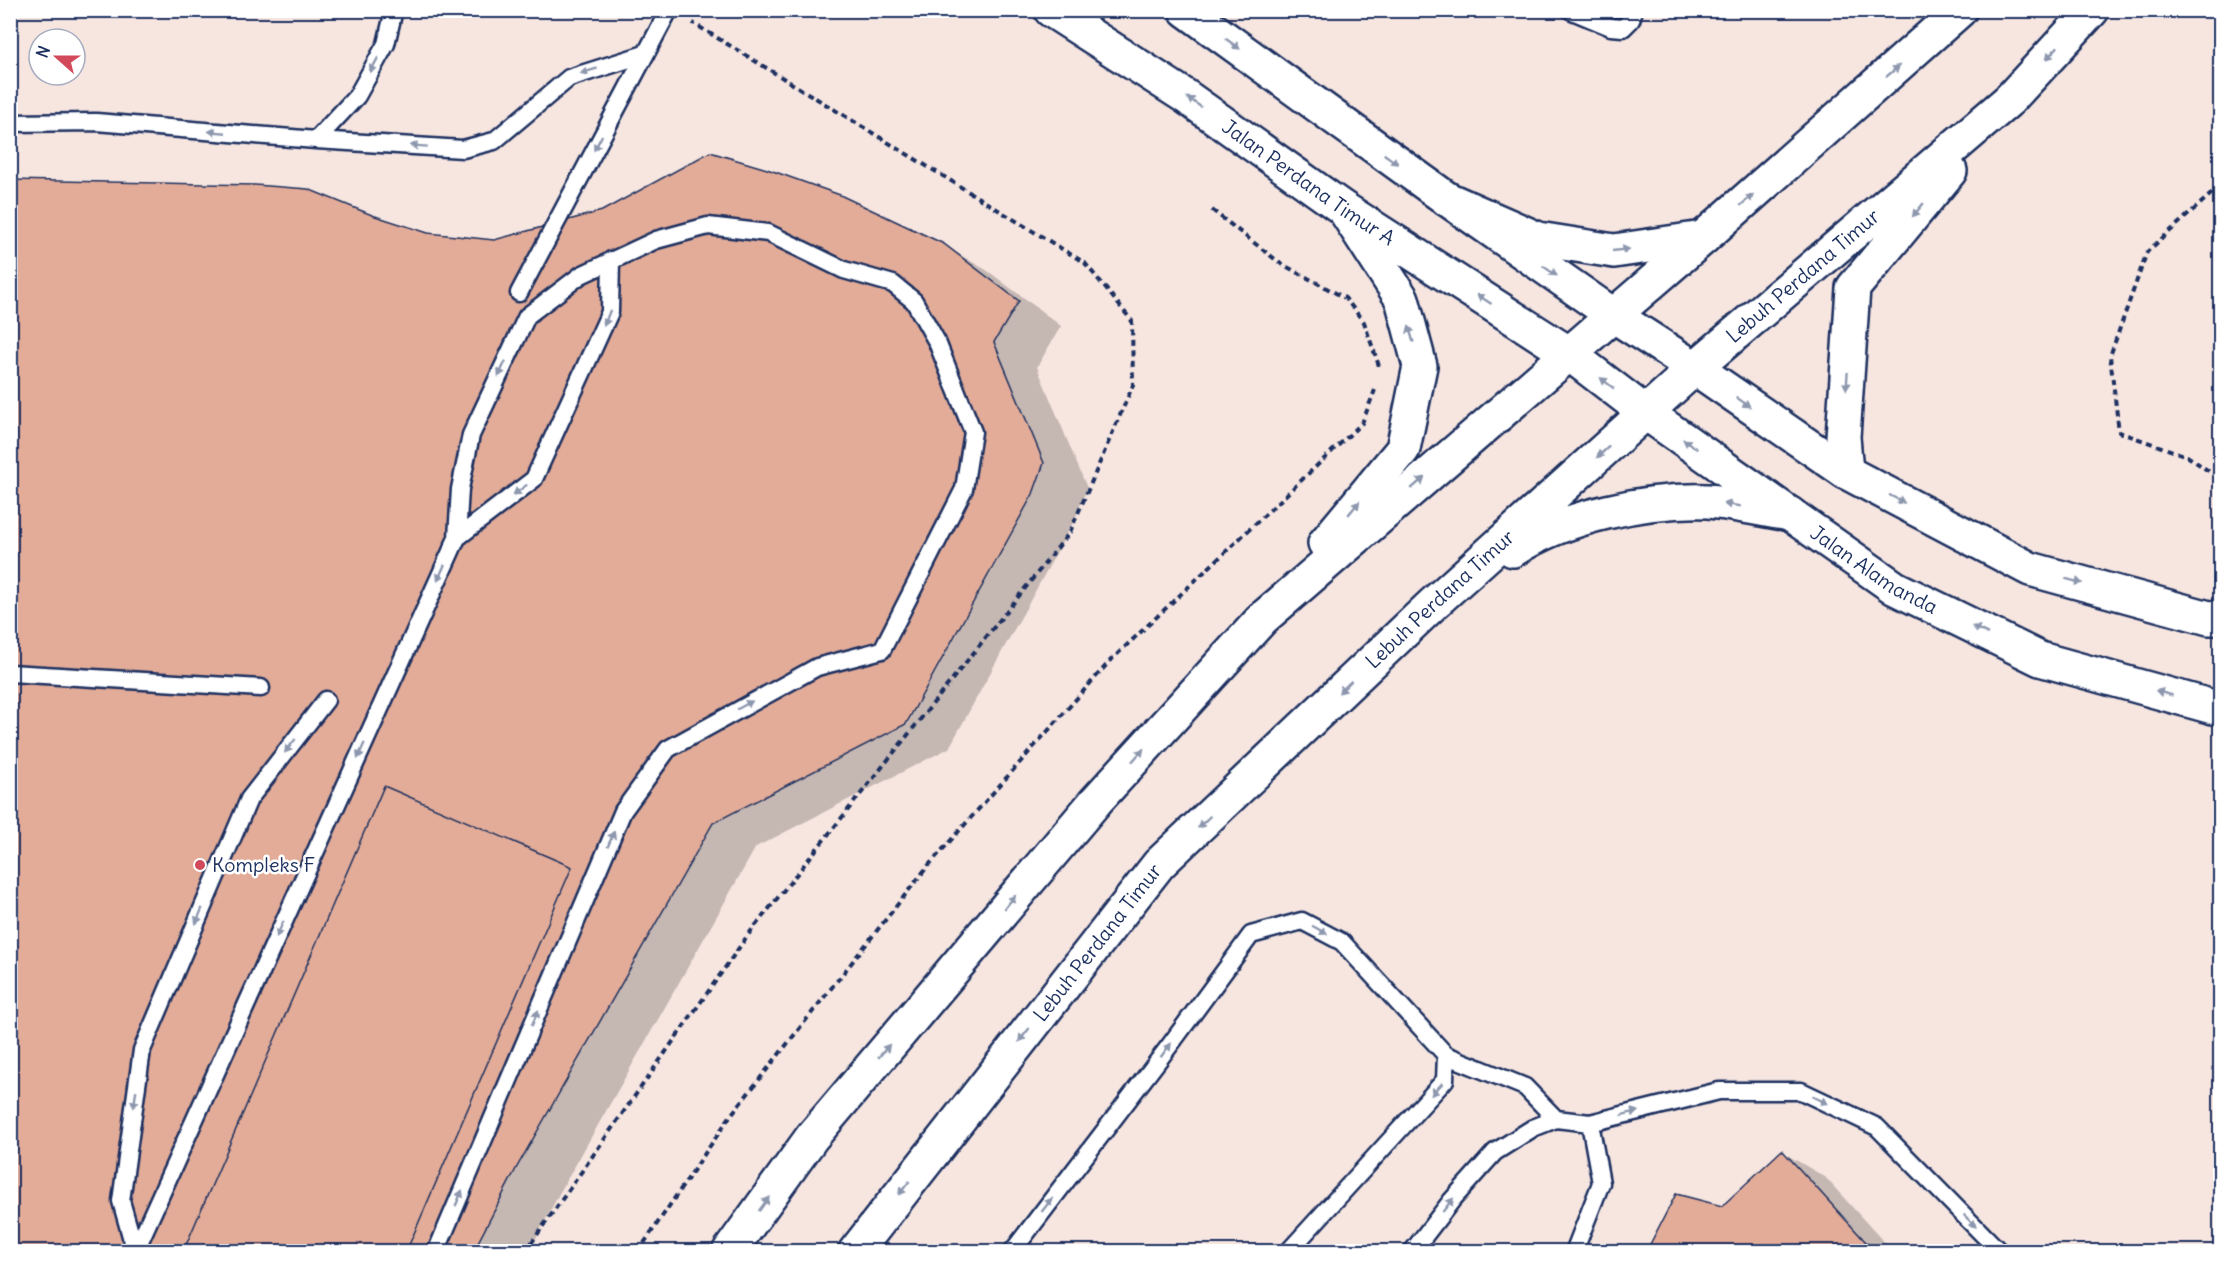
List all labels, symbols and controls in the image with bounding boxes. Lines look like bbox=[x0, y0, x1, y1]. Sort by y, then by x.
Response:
north arrow bbox=[27, 27, 87, 87]
one-way arrow bbox=[1226, 38, 1241, 50]
text: N bbox=[32, 43, 54, 60]
one-way arrow bbox=[2046, 46, 2060, 60]
one-way arrow bbox=[369, 57, 379, 74]
one-way arrow bbox=[1885, 65, 1900, 78]
one-way arrow bbox=[580, 67, 598, 76]
one-way arrow bbox=[1186, 97, 1201, 109]
street label: Jalan Perdana Timur A bbox=[1218, 113, 1400, 251]
one-way arrow bbox=[207, 127, 226, 137]
one-way arrow bbox=[593, 135, 603, 152]
one-way arrow bbox=[410, 141, 429, 151]
one-way arrow bbox=[1383, 153, 1399, 165]
one-way arrow bbox=[1739, 194, 1754, 207]
one-way arrow bbox=[1912, 202, 1925, 217]
street label: Lebuh Perdana Timur bbox=[1721, 203, 1884, 348]
one-way arrow bbox=[1612, 245, 1631, 255]
one-way arrow bbox=[1542, 265, 1558, 277]
one-way arrow bbox=[1476, 293, 1492, 304]
one-way arrow bbox=[601, 309, 611, 327]
one-way arrow bbox=[1406, 325, 1416, 343]
one-way arrow bbox=[498, 361, 507, 378]
one-way arrow bbox=[1842, 372, 1851, 391]
one-way arrow bbox=[1600, 378, 1615, 390]
one-way arrow bbox=[1735, 396, 1751, 408]
one-way arrow bbox=[1683, 438, 1699, 450]
one-way arrow bbox=[1595, 445, 1610, 459]
one-way arrow bbox=[1410, 477, 1426, 490]
one-way arrow bbox=[512, 484, 528, 496]
one-way arrow bbox=[1889, 495, 1906, 504]
one-way arrow bbox=[1347, 500, 1360, 516]
one-way arrow bbox=[1722, 501, 1741, 510]
street label: Jalan Alamanda bbox=[1806, 520, 1942, 619]
street label: Lebuh Perdana Timur bbox=[1360, 524, 1519, 673]
one-way arrow bbox=[436, 565, 445, 582]
one-way arrow bbox=[2065, 577, 2083, 586]
one-way arrow bbox=[1972, 625, 1989, 634]
one-way arrow bbox=[1338, 680, 1352, 694]
one-way arrow bbox=[2155, 688, 2173, 698]
one-way arrow bbox=[737, 700, 754, 710]
one-way arrow bbox=[285, 738, 297, 753]
one-way arrow bbox=[355, 742, 365, 760]
one-way arrow bbox=[1131, 748, 1144, 763]
one-way arrow bbox=[1197, 814, 1211, 828]
one-way arrow bbox=[607, 830, 617, 848]
place label: Kompleks F bbox=[212, 852, 315, 877]
marker: Kompleks F bbox=[193, 858, 207, 872]
street label: Lebuh Perdana Timur bbox=[1028, 859, 1166, 1026]
one-way arrow bbox=[1004, 894, 1017, 910]
one-way arrow bbox=[194, 907, 203, 925]
one-way arrow bbox=[276, 920, 285, 937]
one-way arrow bbox=[1311, 925, 1328, 935]
one-way arrow bbox=[530, 1009, 540, 1027]
one-way arrow bbox=[1018, 1027, 1031, 1043]
one-way arrow bbox=[878, 1043, 891, 1059]
one-way arrow bbox=[1160, 1043, 1172, 1058]
one-way arrow bbox=[1430, 1081, 1444, 1096]
one-way arrow bbox=[131, 1090, 140, 1109]
one-way arrow bbox=[1812, 1096, 1829, 1105]
one-way arrow bbox=[1621, 1107, 1639, 1117]
one-way arrow bbox=[897, 1180, 910, 1196]
one-way arrow bbox=[454, 1188, 464, 1206]
one-way arrow bbox=[757, 1197, 769, 1212]
one-way arrow bbox=[1041, 1197, 1054, 1213]
one-way arrow bbox=[1441, 1197, 1454, 1213]
one-way arrow bbox=[1962, 1214, 1976, 1228]

